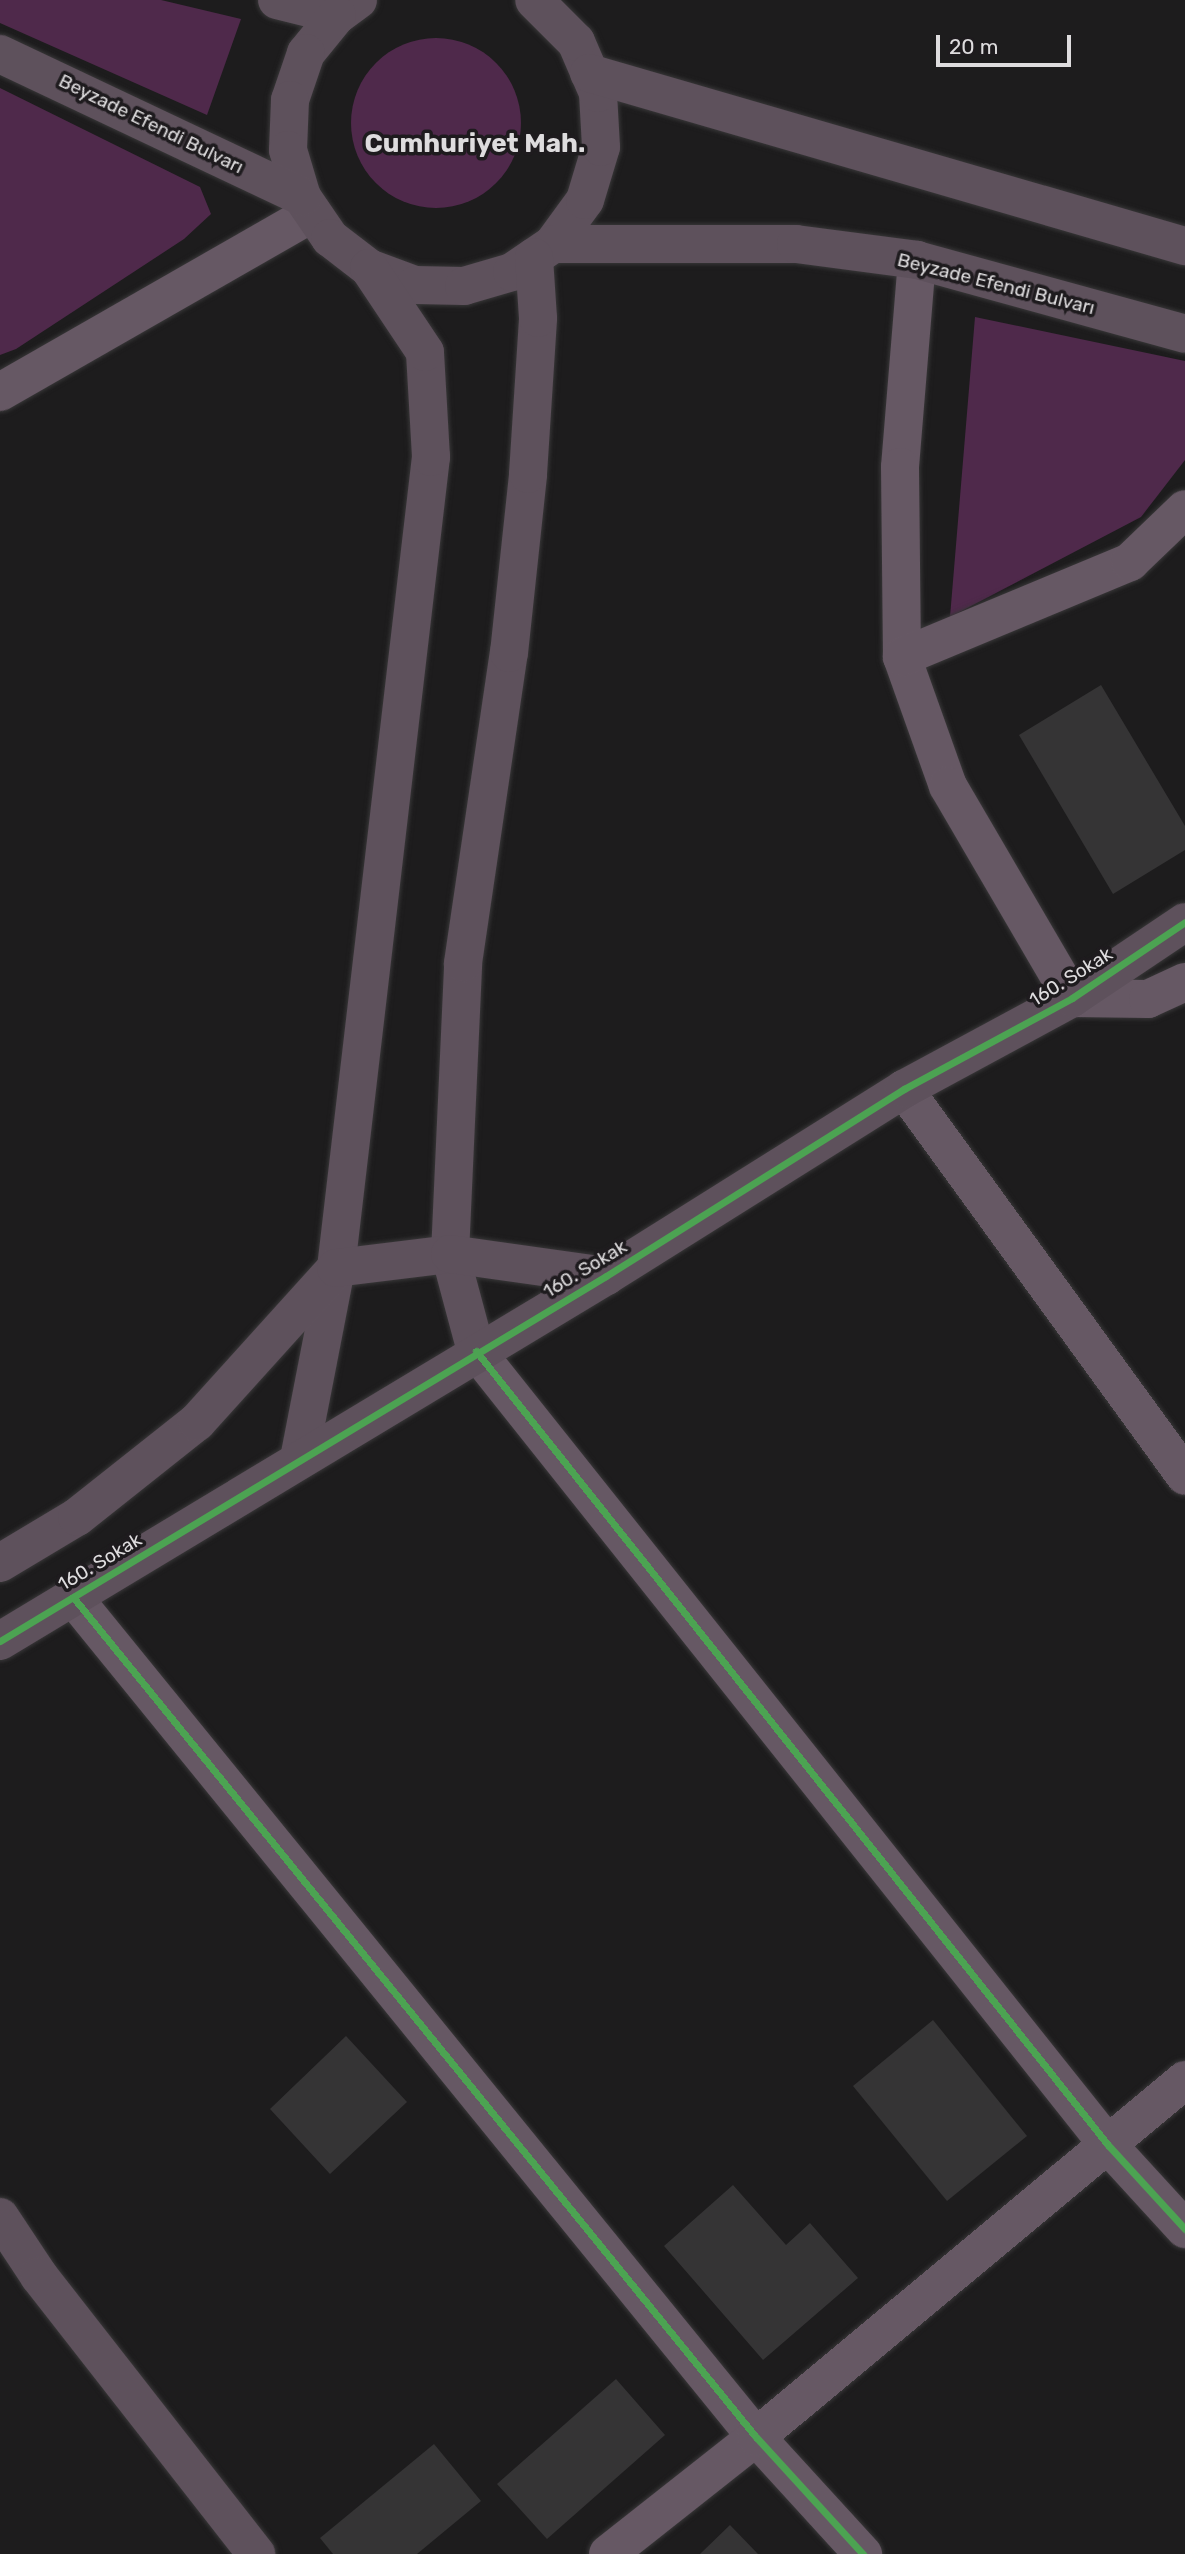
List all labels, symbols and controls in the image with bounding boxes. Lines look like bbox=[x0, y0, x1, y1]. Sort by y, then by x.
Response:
scale bar bbox=[940, 21, 1075, 65]
text: 20 m bbox=[949, 34, 998, 59]
street label: Beyzade Efendi Bulvarı bbox=[55, 69, 247, 179]
district label: Cumhuriyet Mah. bbox=[365, 128, 585, 160]
street label: Beyzade Efendi Bulvarı bbox=[895, 248, 1097, 320]
street label: 160. Sokak bbox=[1025, 943, 1117, 1011]
street label: 160. Sokak bbox=[539, 1235, 631, 1303]
street label: 160. Sokak bbox=[54, 1528, 146, 1596]

